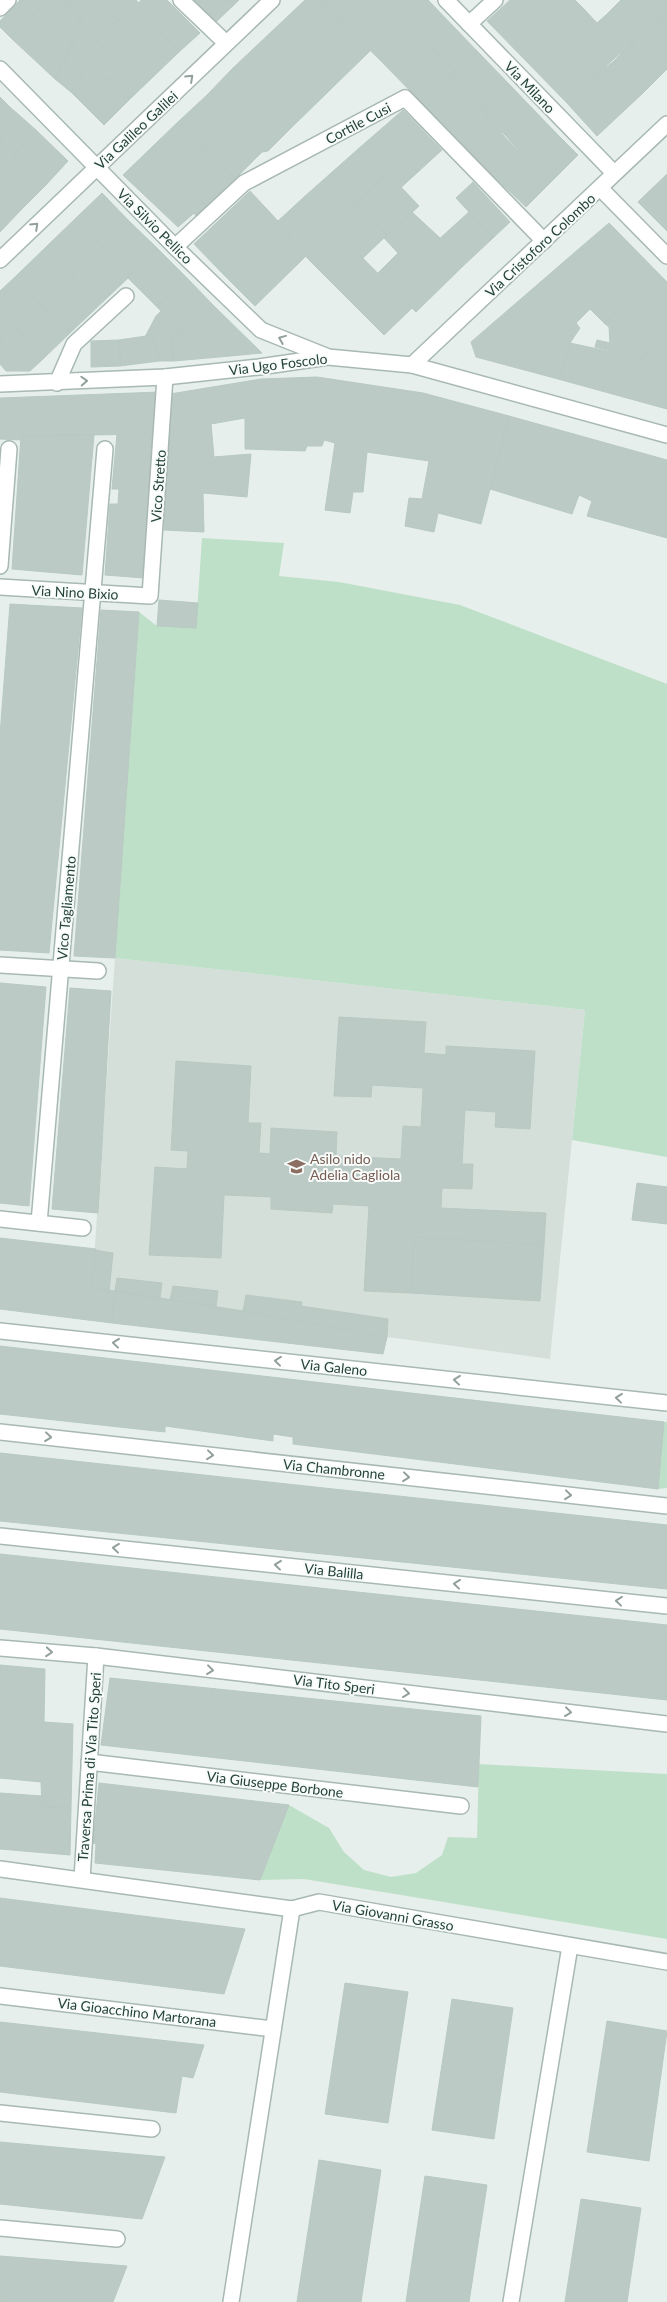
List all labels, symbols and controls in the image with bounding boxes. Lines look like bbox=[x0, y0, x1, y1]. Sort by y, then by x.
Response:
street label: Via Milano bbox=[501, 57, 559, 117]
one-way arrow bbox=[185, 75, 194, 84]
street label: Via Galileo Galilei bbox=[91, 87, 181, 173]
street label: Cortile Cusi bbox=[322, 99, 394, 147]
street label: Via Silvio Pellico bbox=[114, 185, 196, 267]
street label: Via Cristoforo Colombo bbox=[481, 189, 599, 301]
one-way arrow bbox=[29, 223, 38, 232]
one-way arrow bbox=[278, 335, 287, 345]
street label: Via Ugo Foscolo bbox=[228, 350, 328, 378]
one-way arrow bbox=[80, 376, 88, 387]
street label: Vico Stretto bbox=[147, 449, 169, 523]
street label: Via Nino Bixio bbox=[31, 581, 119, 603]
street label: Vico Tagliamento bbox=[53, 855, 79, 961]
place label: Asilo nido Adelia Cagliola bbox=[310, 1150, 400, 1183]
school or university icon: Asilo nido Adelia Cagliola bbox=[286, 1156, 306, 1176]
one-way arrow bbox=[112, 1338, 120, 1349]
street label: Via Galeno bbox=[300, 1355, 368, 1379]
one-way arrow bbox=[274, 1356, 282, 1367]
one-way arrow bbox=[453, 1375, 461, 1386]
one-way arrow bbox=[614, 1393, 622, 1404]
one-way arrow bbox=[45, 1431, 53, 1442]
one-way arrow bbox=[206, 1449, 214, 1460]
street label: Via Chambronne bbox=[282, 1455, 386, 1483]
one-way arrow bbox=[403, 1471, 411, 1482]
one-way arrow bbox=[564, 1489, 572, 1500]
one-way arrow bbox=[112, 1543, 120, 1554]
street label: Via Balilla bbox=[304, 1559, 365, 1583]
one-way arrow bbox=[274, 1560, 282, 1571]
one-way arrow bbox=[453, 1579, 461, 1590]
one-way arrow bbox=[614, 1596, 622, 1607]
one-way arrow bbox=[45, 1646, 53, 1657]
one-way arrow bbox=[206, 1664, 214, 1675]
street label: Via Tito Speri bbox=[292, 1671, 376, 1697]
street label: Traversa Prima di Via Tito Speri bbox=[74, 1672, 104, 1862]
one-way arrow bbox=[403, 1687, 411, 1698]
one-way arrow bbox=[564, 1706, 572, 1717]
street label: Via Giuseppe Borbone bbox=[206, 1767, 344, 1801]
street label: Via Giovanni Grasso bbox=[331, 1896, 455, 1934]
street label: Via Gioacchino Martorana bbox=[57, 1994, 217, 2030]

